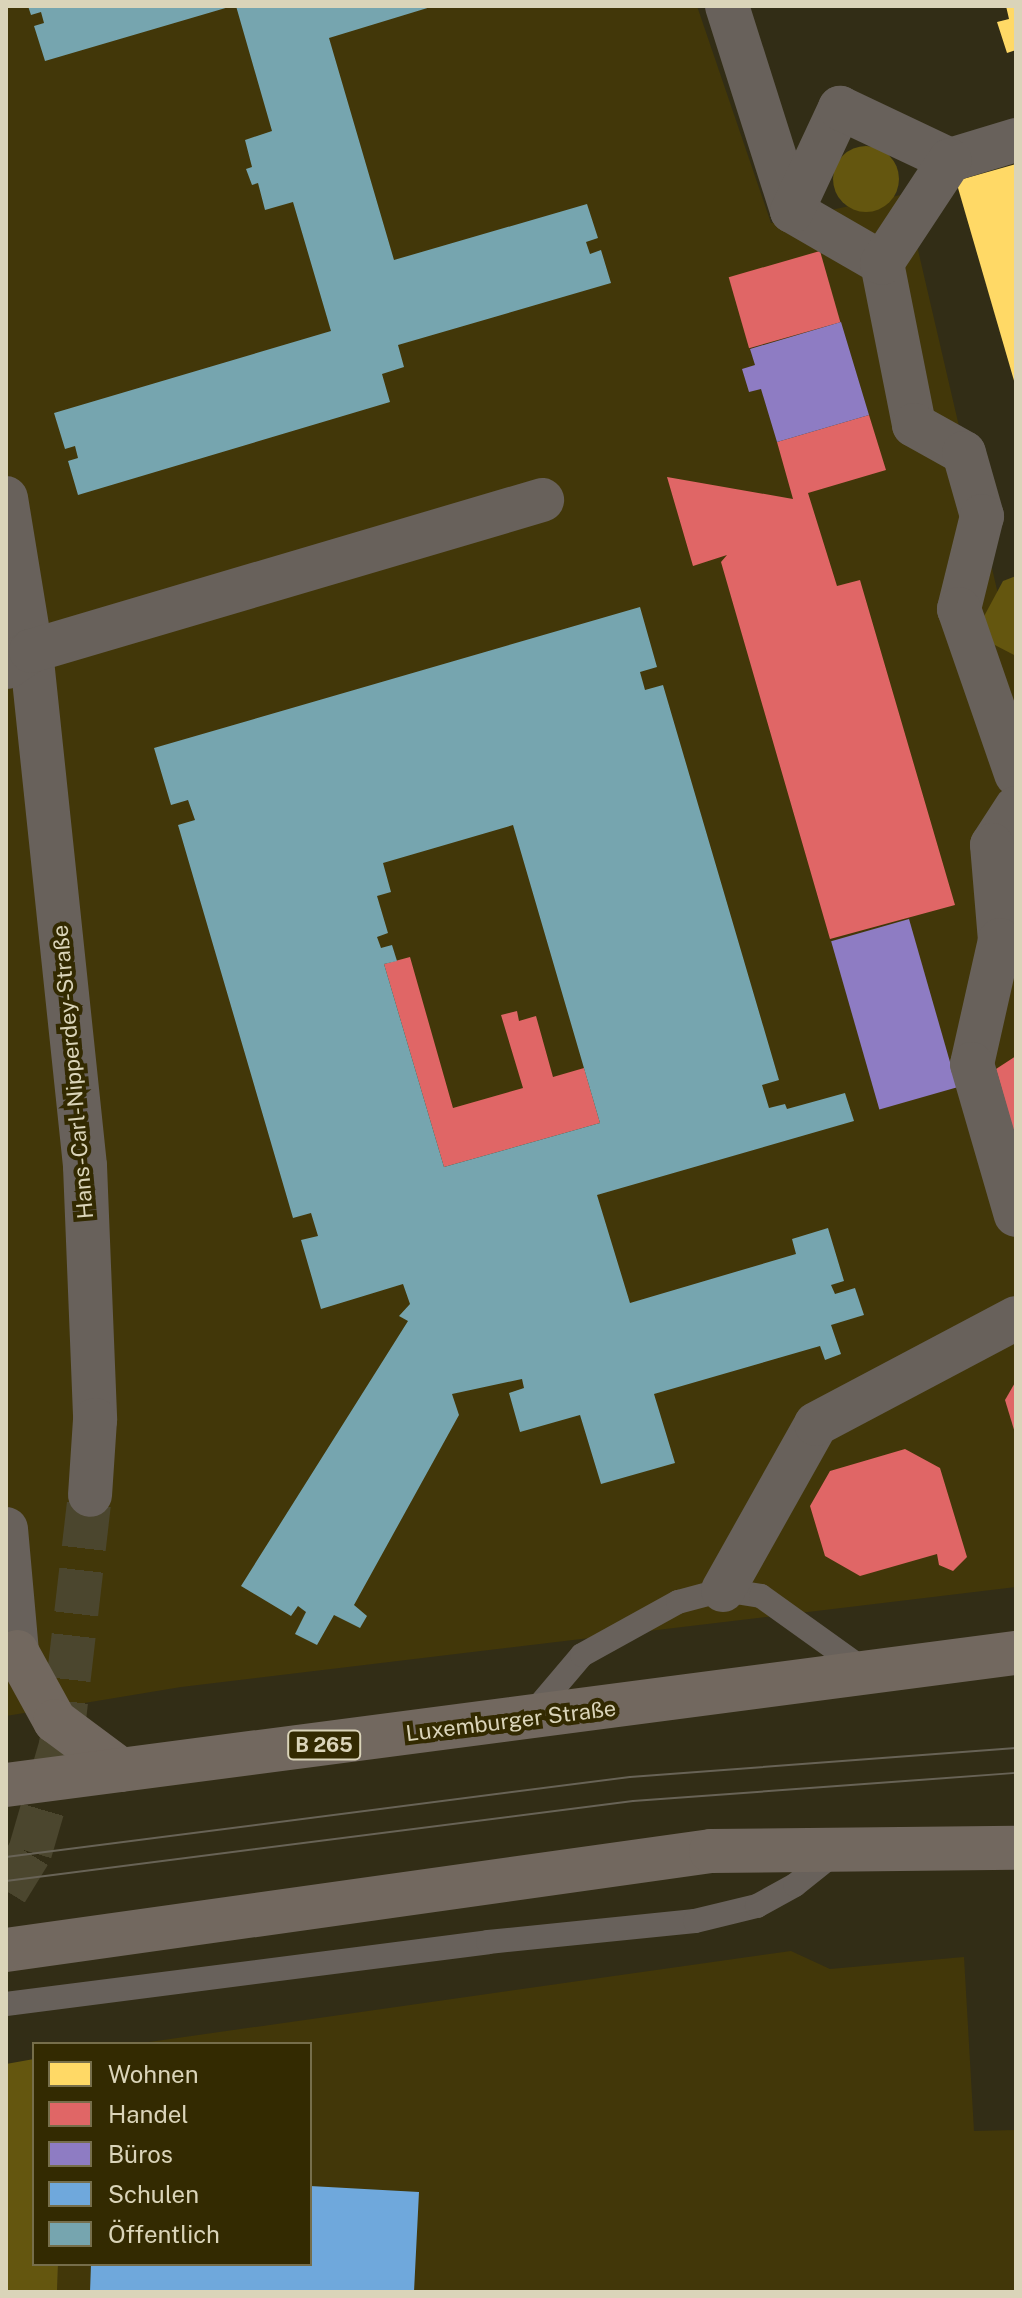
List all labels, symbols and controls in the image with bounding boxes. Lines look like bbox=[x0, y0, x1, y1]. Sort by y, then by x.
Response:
street label: Hans-Carl-Nipperdey-Straße bbox=[47, 924, 99, 1220]
street label: Luxemburger Straße bbox=[404, 1695, 618, 1747]
road number: B 265 bbox=[286, 1729, 362, 1761]
legend bbox=[32, 2042, 312, 2266]
text: Wohnen bbox=[108, 2060, 199, 2088]
text: Handel bbox=[108, 2100, 189, 2128]
text: Büros bbox=[108, 2140, 173, 2168]
text: Schulen bbox=[108, 2180, 199, 2208]
text: Öffentlich bbox=[108, 2220, 220, 2248]

